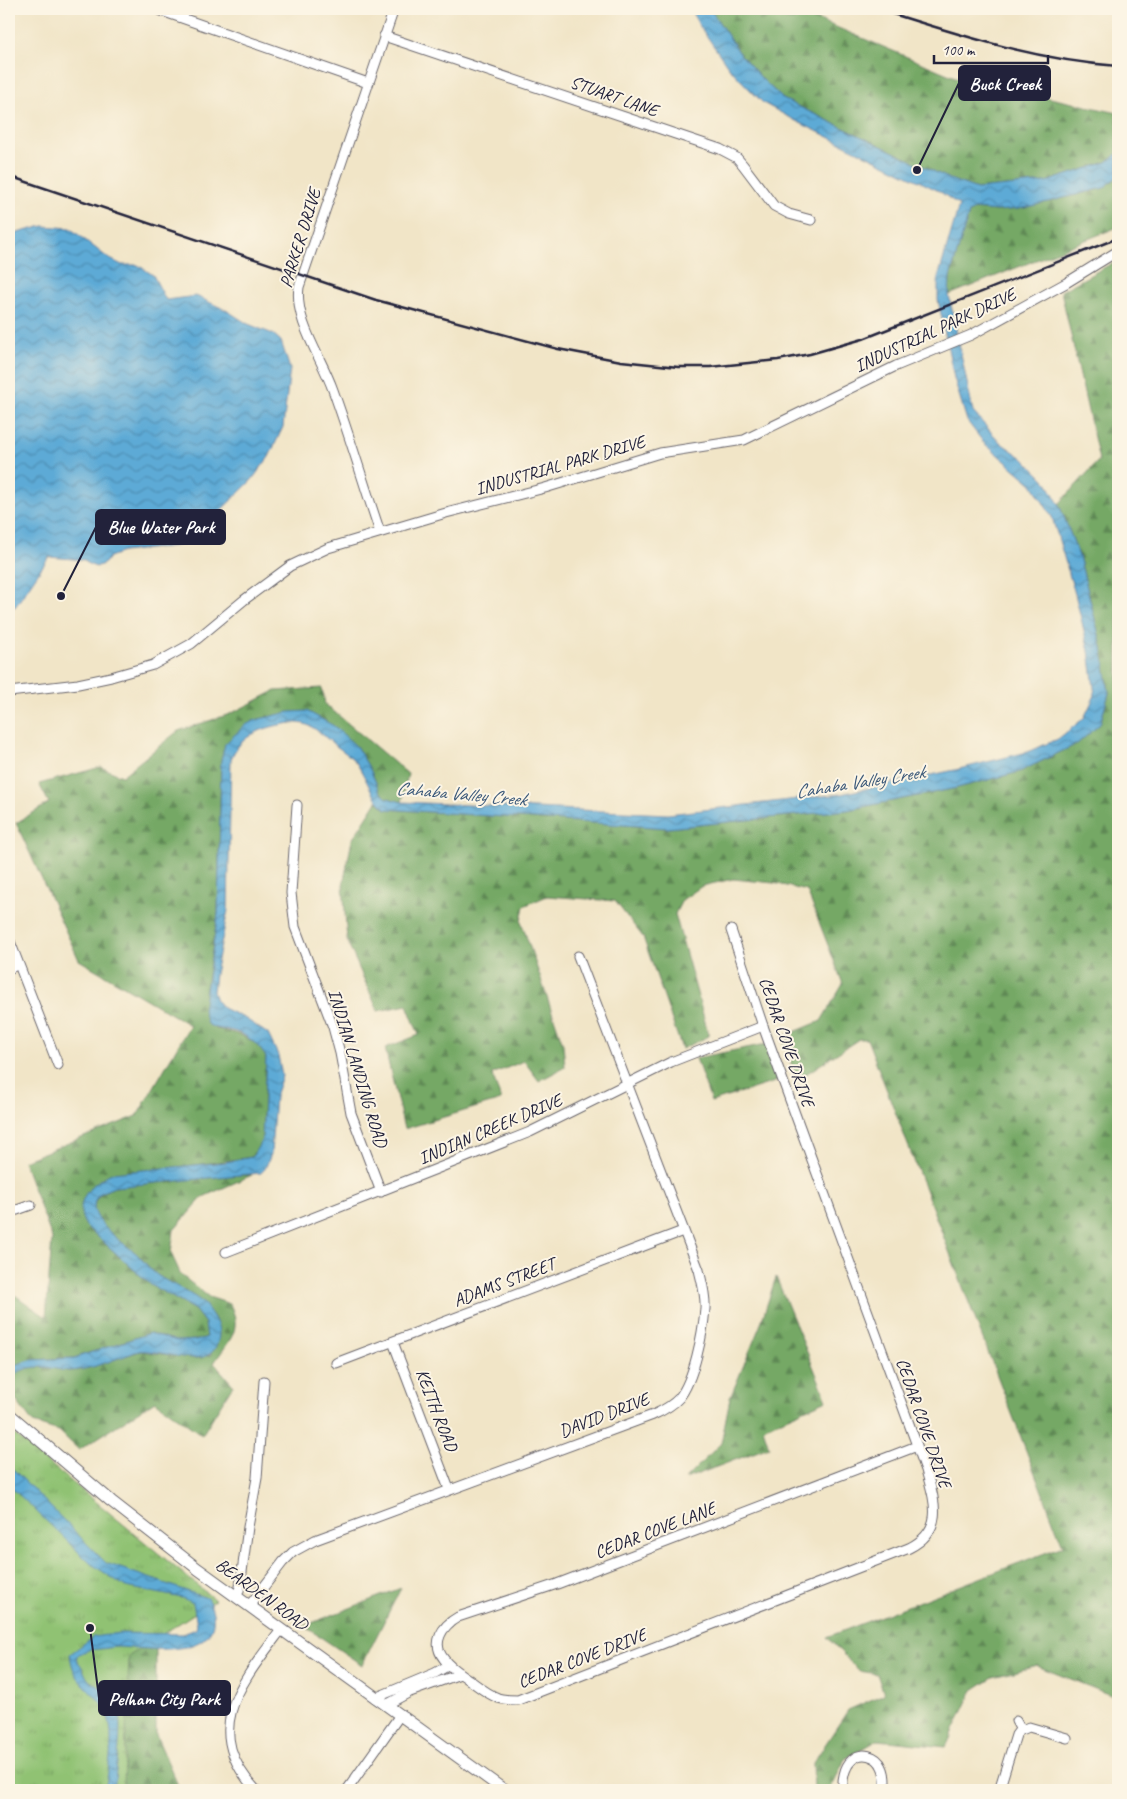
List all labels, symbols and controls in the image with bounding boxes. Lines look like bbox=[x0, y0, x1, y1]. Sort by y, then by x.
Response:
scale bar bbox=[934, 32, 1048, 64]
text: 100 m bbox=[942, 41, 976, 60]
callout: Buck Creek bbox=[959, 66, 1050, 100]
street label: STUART LANE bbox=[567, 71, 663, 122]
text: Buck Creek bbox=[969, 72, 1043, 96]
street label: PARKER DRIVE bbox=[275, 184, 326, 290]
street label: INDUSTRIAL PARK DRIVE bbox=[851, 282, 1021, 377]
street label: INDUSTRIAL PARK DRIVE bbox=[473, 430, 650, 500]
callout: Blue Water Park bbox=[96, 510, 225, 544]
text: Blue Water Park bbox=[107, 515, 216, 539]
water label: Cahaba Valley Creek bbox=[794, 760, 929, 804]
water label: Cahaba Valley Creek bbox=[395, 776, 530, 812]
street label: CEDAR COVE DRIVE bbox=[754, 974, 820, 1112]
street label: INDIAN LANDING ROAD bbox=[324, 986, 393, 1151]
street label: INDIAN CREEK DRIVE bbox=[415, 1088, 567, 1169]
street label: ADAMS STREET bbox=[450, 1251, 561, 1311]
street label: CEDAR COVE DRIVE bbox=[891, 1355, 957, 1493]
street label: KEITH ROAD bbox=[411, 1366, 463, 1456]
street label: DAVID DRIVE bbox=[556, 1387, 654, 1442]
street label: CEDAR COVE LANE bbox=[592, 1496, 720, 1563]
street label: BEARDEN ROAD bbox=[212, 1553, 314, 1636]
street label: CEDAR COVE DRIVE bbox=[515, 1623, 651, 1693]
callout: Pelham City Park bbox=[99, 1681, 230, 1715]
text: Pelham City Park bbox=[108, 1687, 221, 1711]

